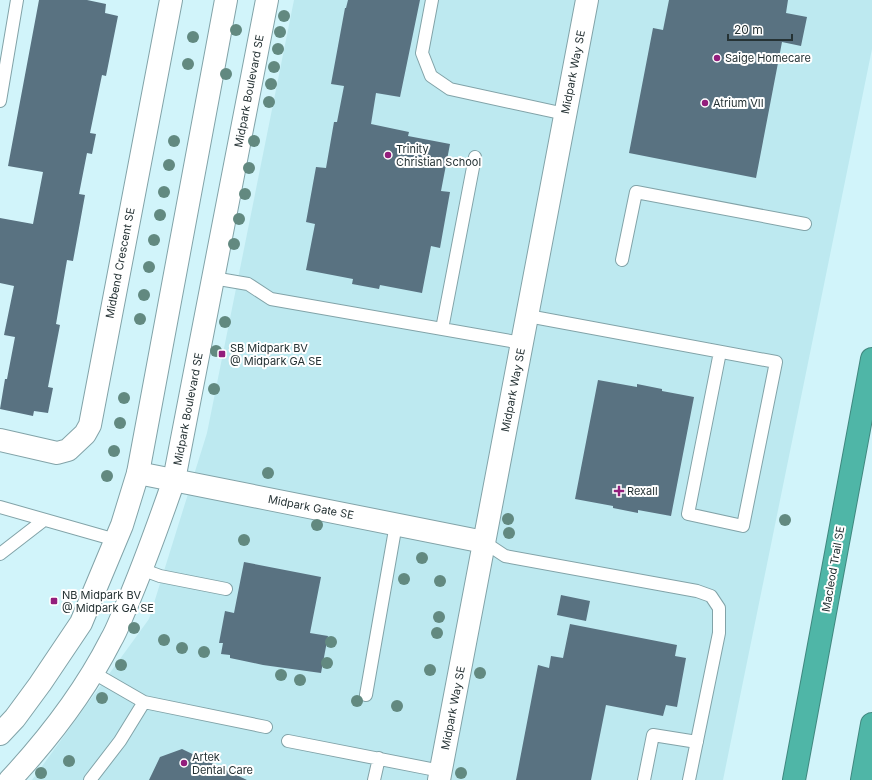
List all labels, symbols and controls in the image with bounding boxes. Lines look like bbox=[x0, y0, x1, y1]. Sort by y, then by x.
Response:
scale bar bbox=[728, 16, 792, 42]
text: 20 m bbox=[734, 22, 763, 37]
street label: Midpark Way SE bbox=[558, 29, 588, 115]
street label: Midpark Boulevard SE bbox=[231, 33, 267, 149]
place label: Saige Homecare bbox=[725, 51, 811, 65]
marker: Saige Homecare bbox=[712, 53, 722, 63]
place label: Atrium VII bbox=[713, 96, 764, 110]
marker: Atrium VII bbox=[700, 98, 710, 108]
place label: Trinity Christian School bbox=[396, 142, 481, 169]
marker: Trinity Christian School bbox=[383, 150, 393, 160]
street label: Midbend Crescent SE bbox=[102, 206, 138, 320]
place label: SB Midpark BV @ Midpark GA SE bbox=[230, 341, 322, 368]
street label: Midpark Way SE bbox=[498, 347, 528, 433]
marker: SB Midpark BV @ Midpark GA SE bbox=[217, 349, 227, 359]
street label: Midpark Boulevard SE bbox=[170, 351, 206, 467]
place label: Rexall bbox=[627, 484, 658, 498]
marker: Rexall bbox=[614, 486, 624, 496]
street label: Midpark Gate SE bbox=[267, 492, 355, 522]
street label: Macleod Trail SE bbox=[819, 525, 847, 613]
place label: NB Midpark BV @ Midpark GA SE bbox=[62, 588, 154, 615]
marker: NB Midpark BV @ Midpark GA SE bbox=[49, 596, 59, 606]
street label: Midpark Way SE bbox=[438, 665, 468, 751]
place label: Artek Dental Care bbox=[192, 750, 253, 777]
marker: Artek Dental Care bbox=[179, 758, 189, 768]

